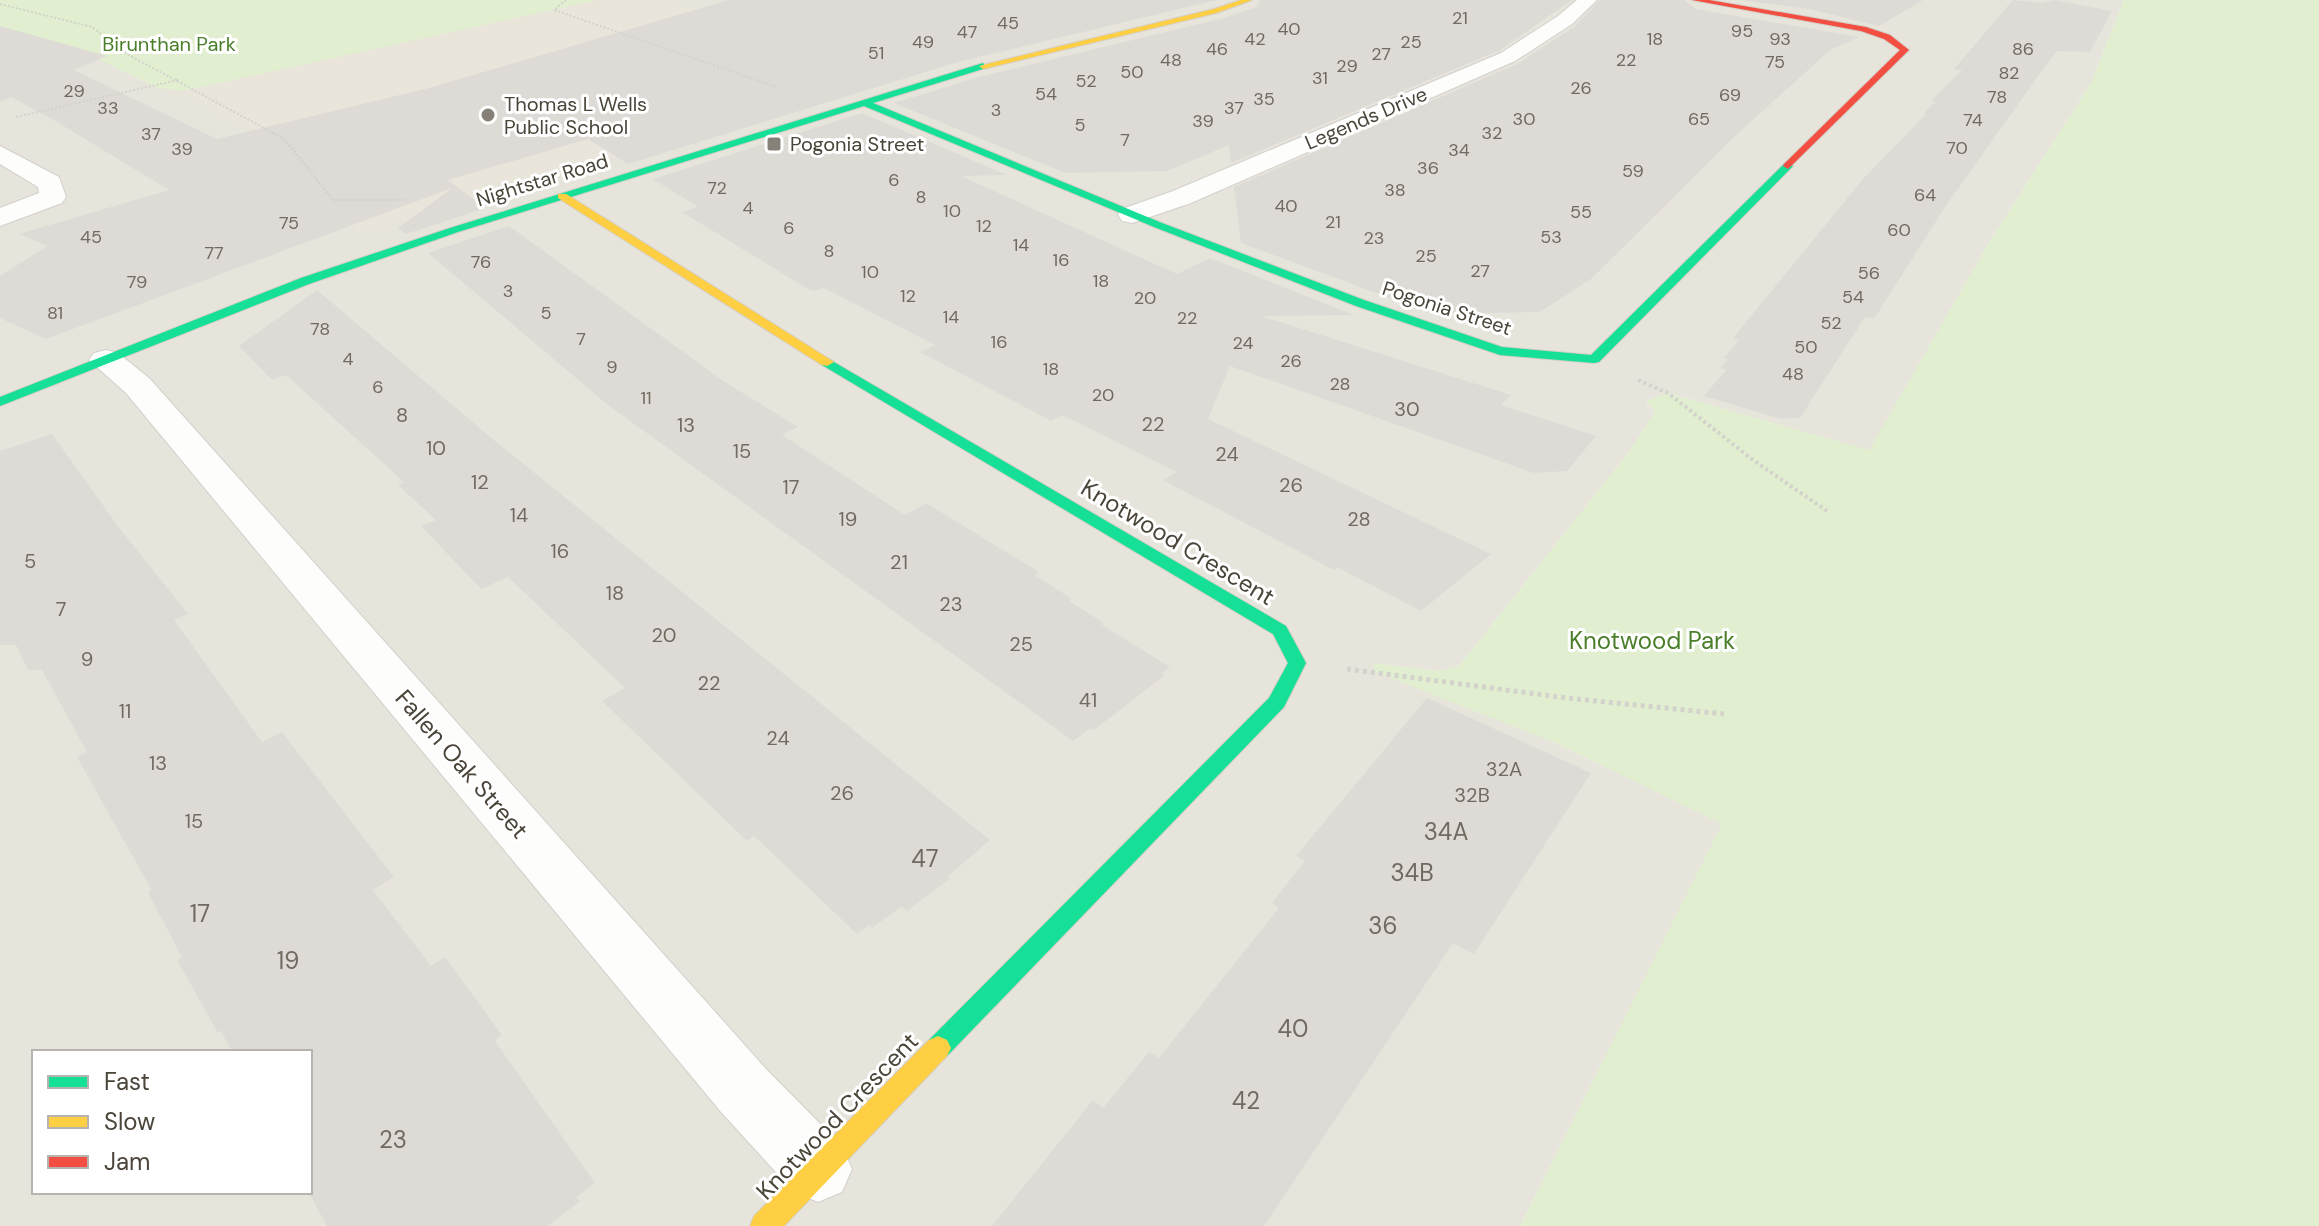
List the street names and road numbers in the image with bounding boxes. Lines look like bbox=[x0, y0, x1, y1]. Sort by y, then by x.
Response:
street label: Legends Drive bbox=[1301, 81, 1431, 155]
street label: Nightstar Road bbox=[473, 148, 611, 212]
street label: Pogonia Street bbox=[1379, 275, 1515, 341]
street label: Knotwood Crescent bbox=[1075, 472, 1281, 612]
street label: Fallen Oak Street bbox=[389, 683, 535, 845]
street label: Knotwood Crescent bbox=[749, 1026, 925, 1206]

